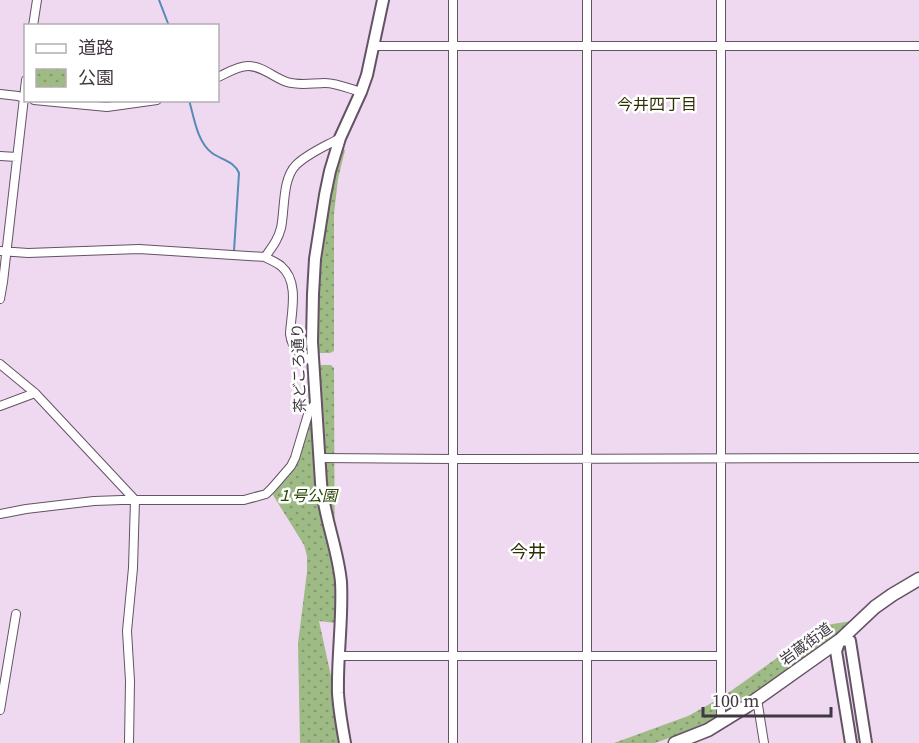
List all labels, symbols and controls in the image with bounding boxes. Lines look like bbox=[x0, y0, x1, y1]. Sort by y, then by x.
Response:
legend bbox=[24, 24, 219, 102]
text: 道路 bbox=[78, 35, 114, 60]
text: 公園 bbox=[78, 65, 114, 90]
district label: 今井四丁目 bbox=[617, 93, 697, 115]
street label: 茶どころ通り bbox=[286, 323, 311, 413]
park label: １号公園 bbox=[277, 485, 339, 506]
district label: 今井 bbox=[510, 539, 546, 564]
street label: 岩蔵街道 bbox=[775, 617, 836, 670]
scale bar bbox=[703, 680, 830, 718]
text: 100 m bbox=[712, 688, 759, 713]

